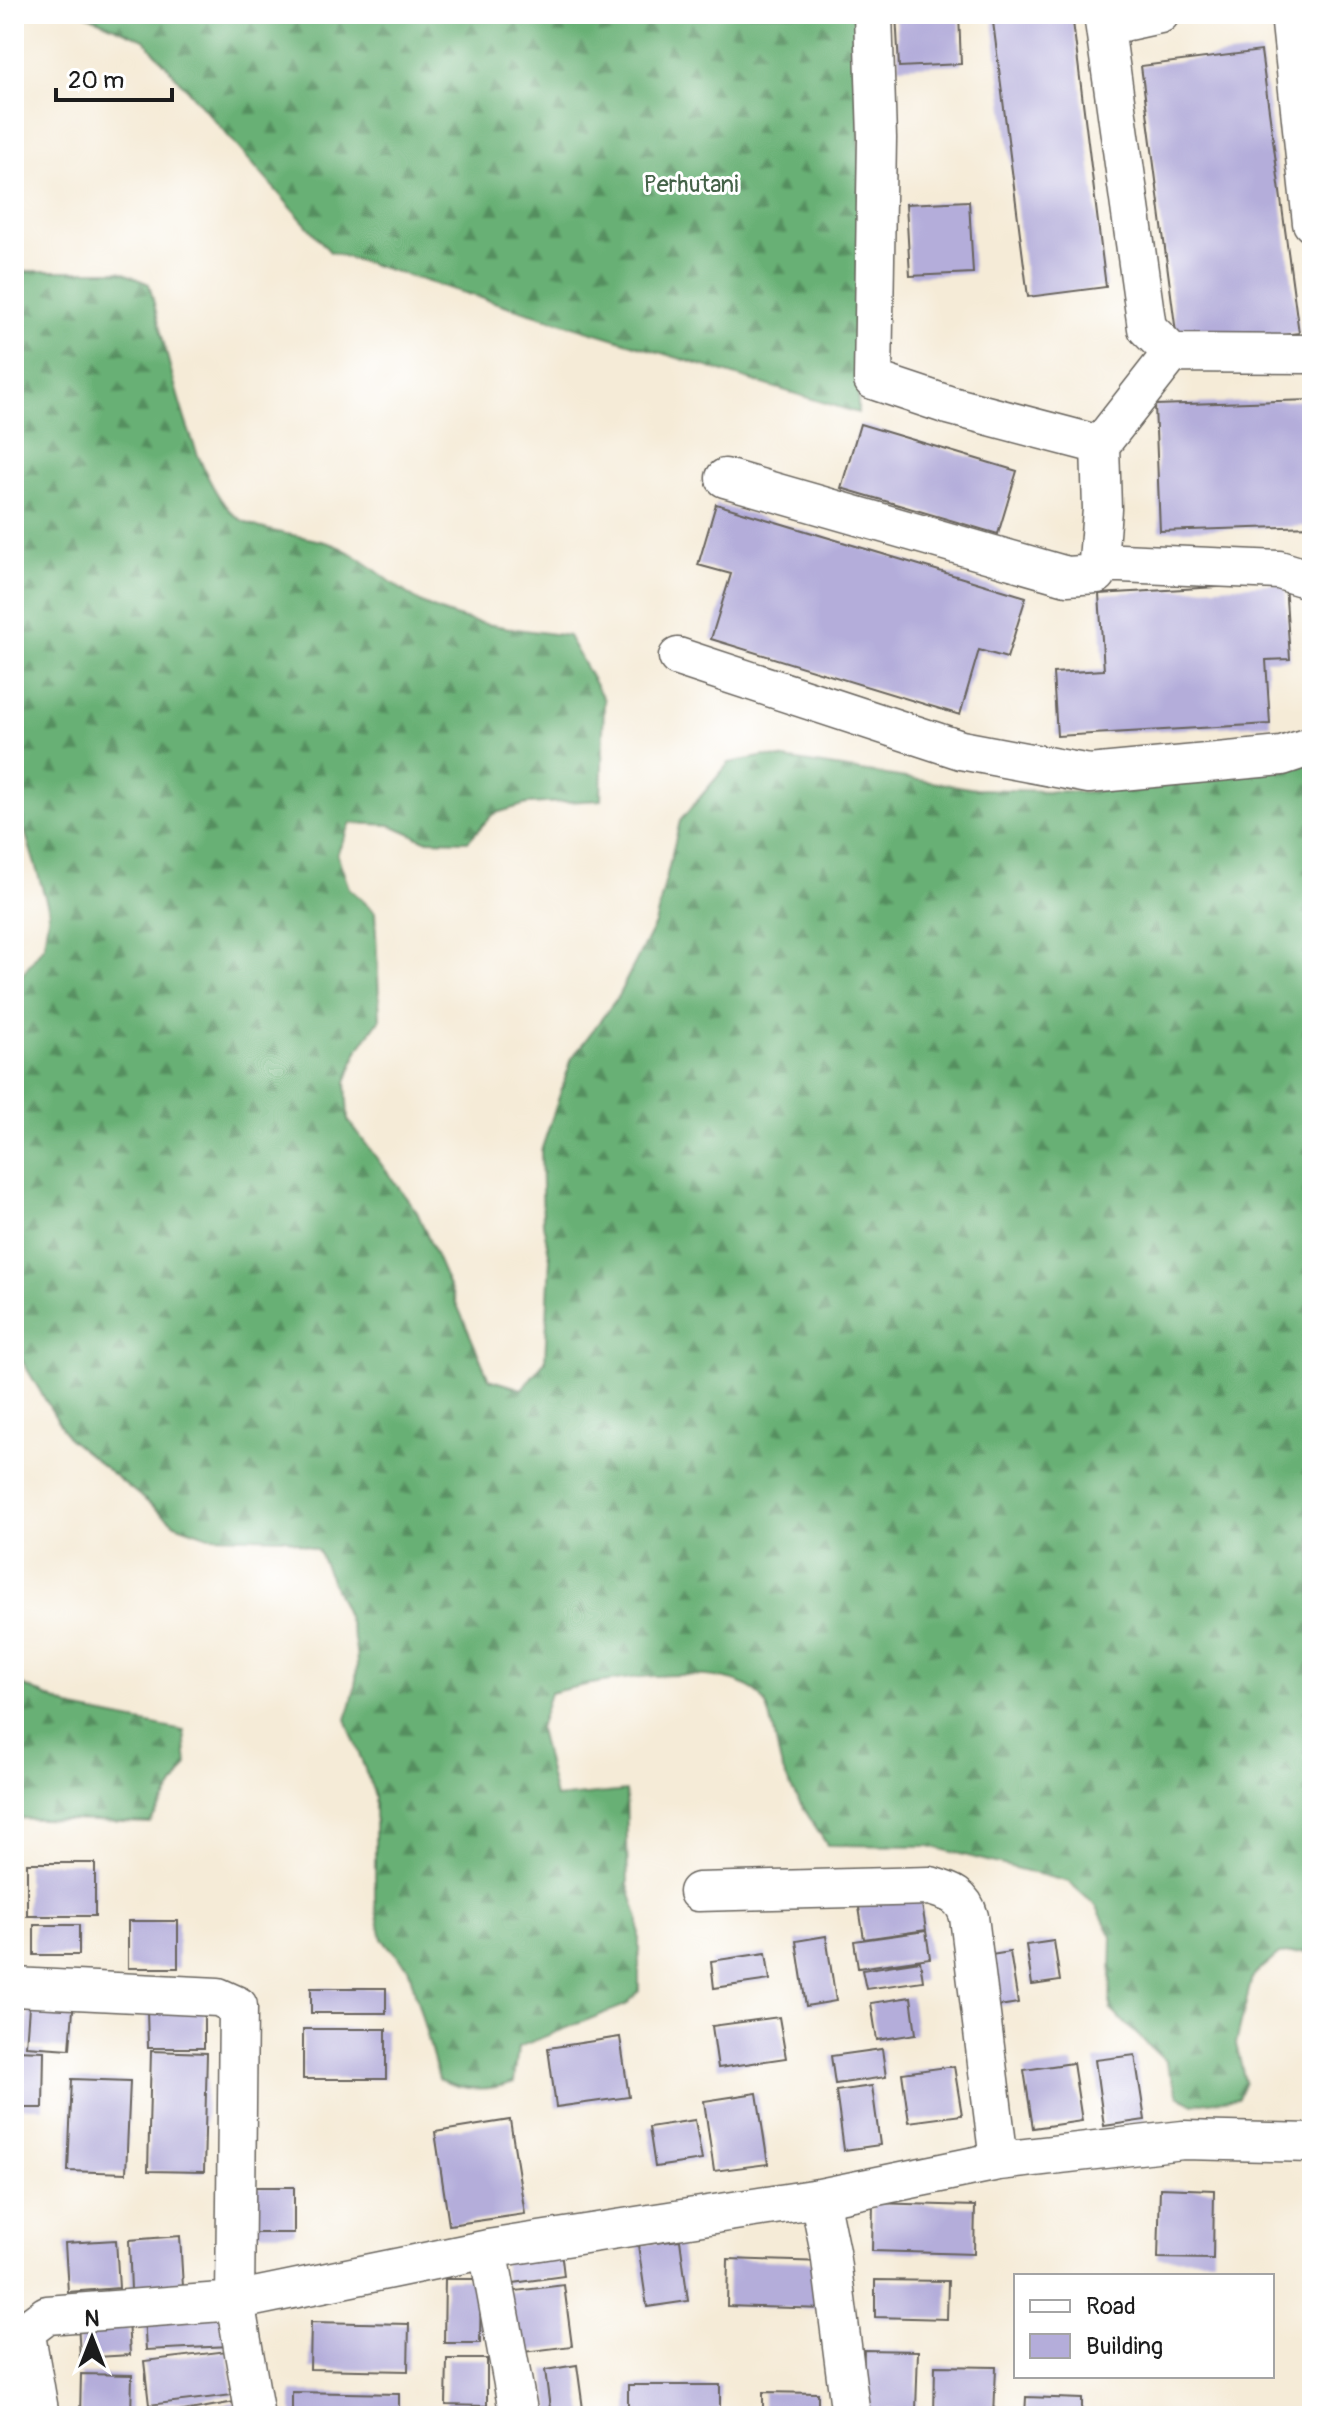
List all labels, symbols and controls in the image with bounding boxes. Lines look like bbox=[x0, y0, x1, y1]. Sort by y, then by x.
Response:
scale bar bbox=[56, 52, 172, 102]
text: 20 m bbox=[68, 66, 124, 95]
park label: Perhutani bbox=[644, 170, 738, 199]
legend bbox=[1014, 2274, 1274, 2378]
text: Road bbox=[1086, 2292, 1136, 2321]
north arrow bbox=[52, 2298, 132, 2378]
text: N bbox=[85, 2305, 100, 2333]
text: Building bbox=[1086, 2332, 1163, 2361]

